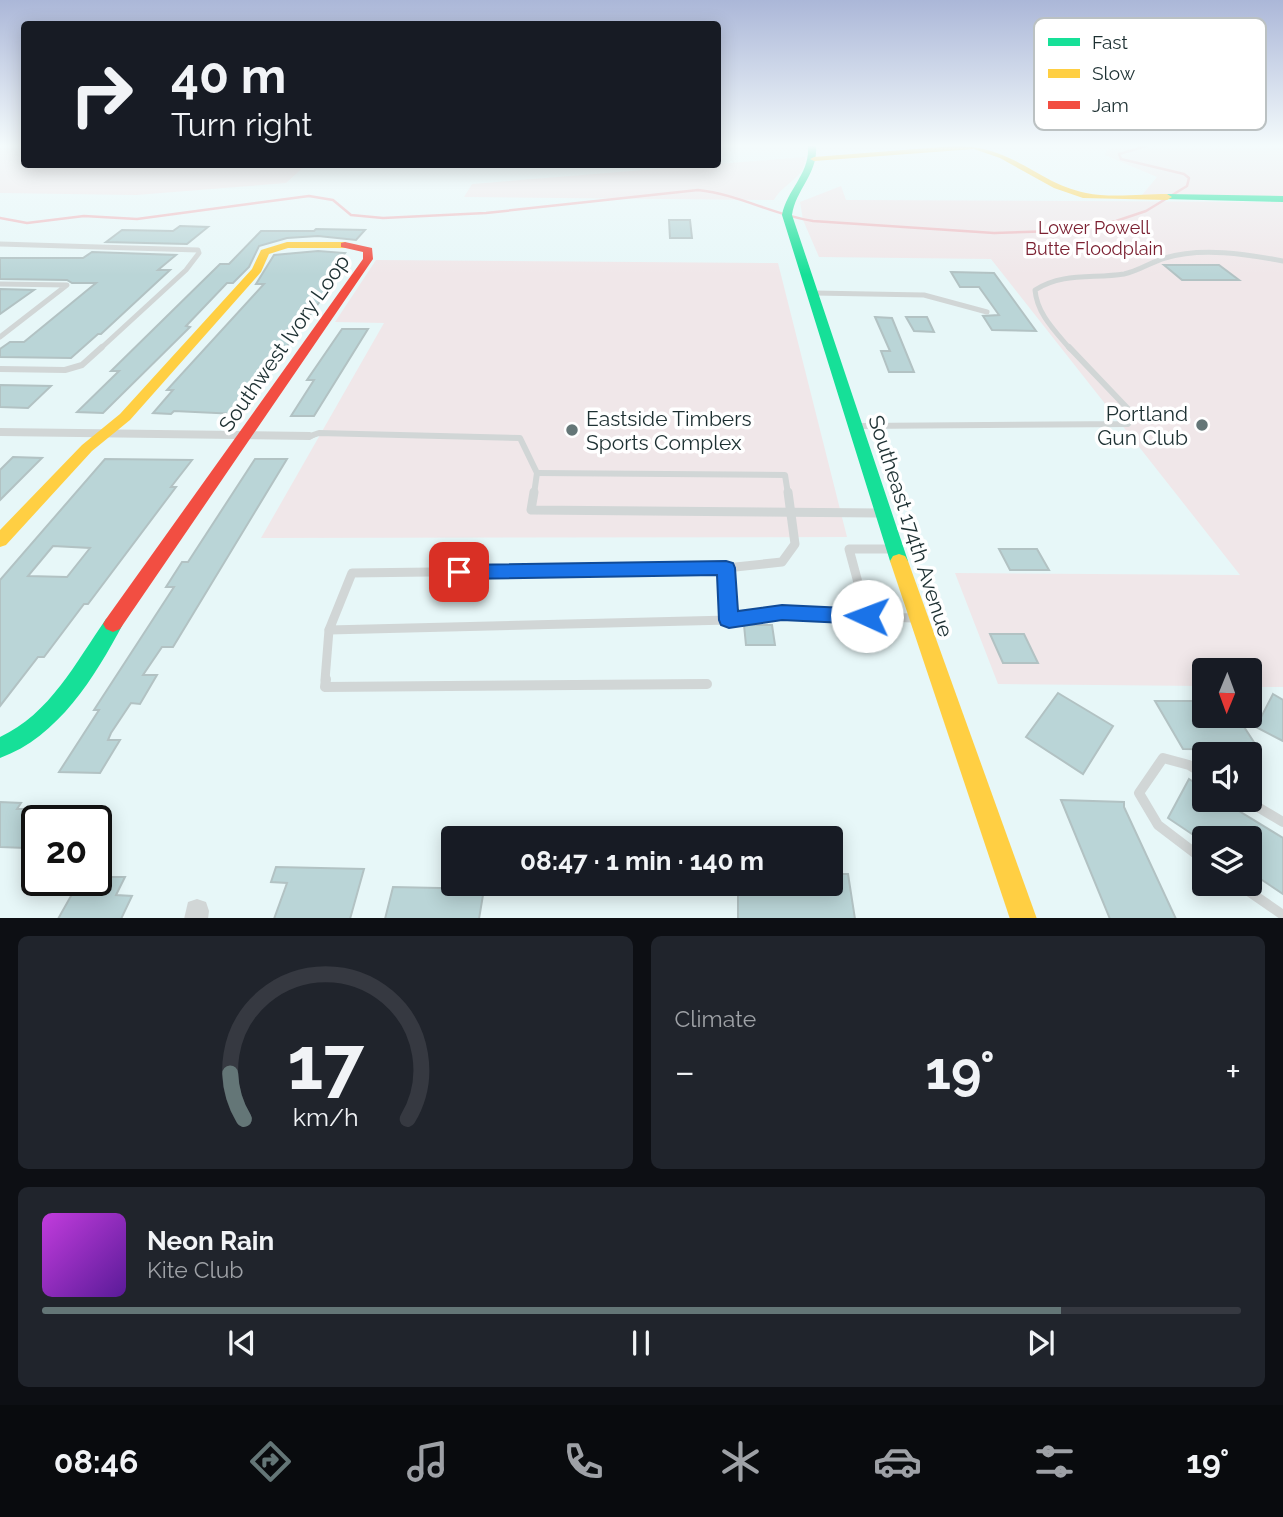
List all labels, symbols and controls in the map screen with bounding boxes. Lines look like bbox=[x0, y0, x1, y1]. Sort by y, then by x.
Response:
legend bbox=[1034, 18, 1266, 130]
text: Fast bbox=[1092, 31, 1128, 53]
text: 40 m bbox=[171, 47, 286, 104]
icon: right bbox=[56, 49, 147, 140]
text: Slow bbox=[1092, 62, 1136, 84]
text: Jam bbox=[1092, 94, 1129, 116]
text: Turn right bbox=[171, 106, 312, 143]
park label: Lower Powell Butte Floodplain bbox=[1025, 217, 1163, 259]
street label: Southwest Ivory Loop bbox=[213, 250, 355, 436]
place label: Portland Gun Club bbox=[1097, 401, 1188, 450]
place label: Eastside Timbers Sports Complex bbox=[586, 406, 752, 455]
street label: Southeast 174th Avenue bbox=[863, 412, 959, 640]
marker: Portland Gun Club bbox=[1194, 417, 1210, 433]
marker: Eastside Timbers Sports Complex bbox=[564, 422, 580, 438]
pin bbox=[429, 542, 489, 602]
icon: arrive bbox=[440, 553, 478, 591]
position arrow bbox=[830, 579, 904, 653]
north arrow bbox=[1192, 658, 1262, 728]
map controls bbox=[1192, 658, 1262, 896]
button: sound bbox=[1192, 742, 1262, 812]
speed limit sign: 20 bbox=[21, 805, 112, 896]
button: layers bbox=[1192, 826, 1262, 896]
text: 08:47 · 1 min · 140 m bbox=[520, 846, 764, 876]
text: Climate bbox=[675, 1005, 756, 1032]
text: 17 bbox=[287, 1021, 364, 1106]
text: 19° bbox=[925, 1040, 995, 1101]
text: − bbox=[675, 1049, 695, 1094]
text: + bbox=[1225, 1049, 1241, 1094]
text: km/h bbox=[292, 1101, 358, 1131]
text: Neon Rain bbox=[147, 1226, 274, 1256]
text: Kite Club bbox=[147, 1256, 244, 1283]
icon: previous bbox=[223, 1324, 261, 1362]
icon: pause bbox=[622, 1324, 660, 1362]
icon: next bbox=[1022, 1324, 1060, 1362]
icon: directions bbox=[246, 1437, 295, 1486]
icon: music bbox=[403, 1437, 452, 1486]
icon: phone bbox=[559, 1437, 608, 1486]
icon: climate bbox=[716, 1437, 765, 1486]
icon: car bbox=[873, 1437, 922, 1486]
icon: filters bbox=[1030, 1437, 1079, 1486]
text: 08:46 bbox=[54, 1443, 138, 1480]
text: 19° bbox=[1186, 1443, 1229, 1480]

